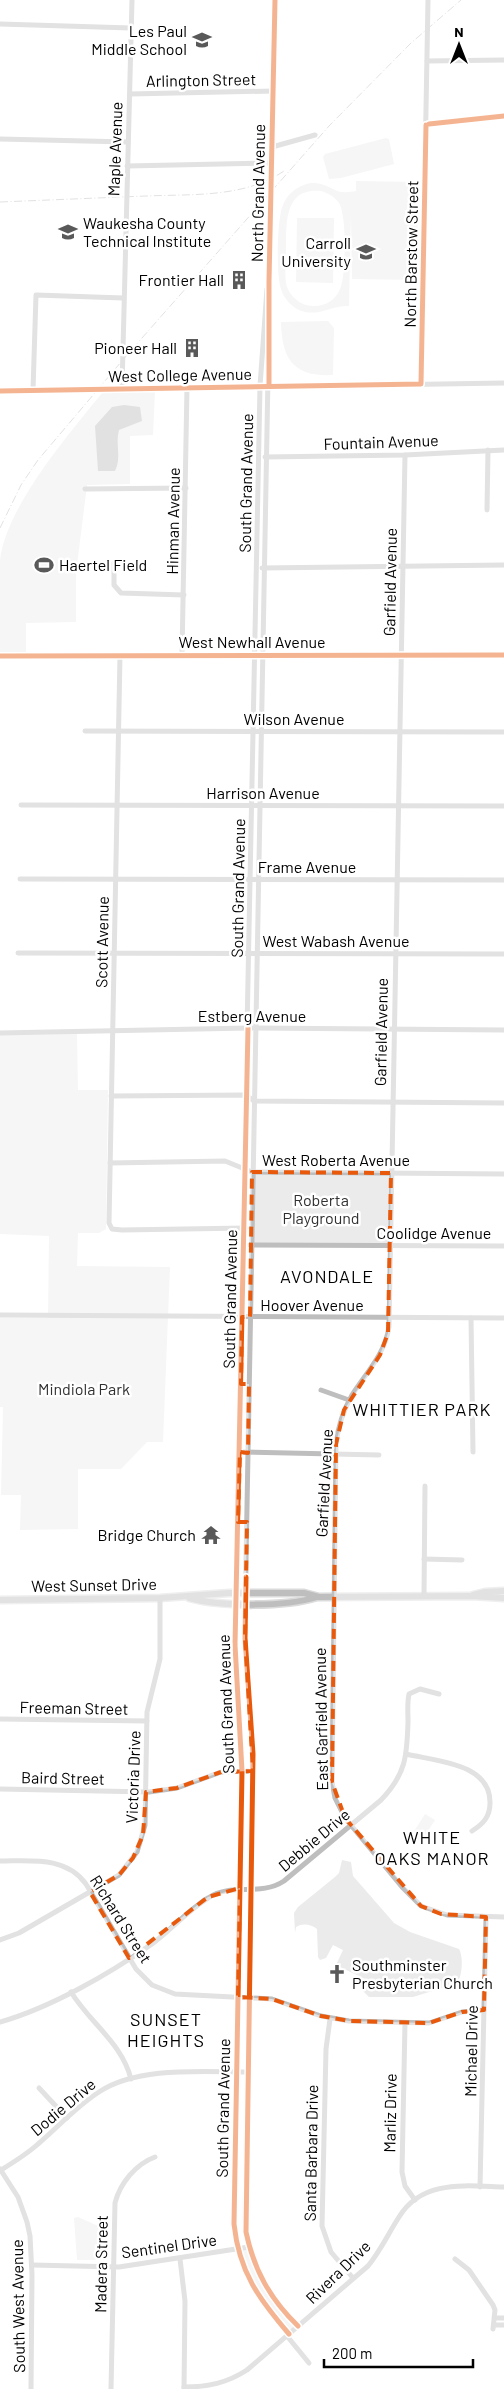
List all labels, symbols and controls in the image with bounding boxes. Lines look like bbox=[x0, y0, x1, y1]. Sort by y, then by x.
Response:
north arrow bbox=[434, 20, 484, 70]
place label: Les Paul Middle School bbox=[91, 21, 187, 58]
text: N bbox=[454, 23, 464, 40]
school or university icon: Les Paul Middle School bbox=[191, 29, 213, 51]
street label: Arlington Street bbox=[146, 69, 256, 90]
street label: Maple Avenue bbox=[103, 101, 126, 197]
street label: North Grand Avenue bbox=[247, 124, 268, 262]
street label: North Barstow Street bbox=[400, 180, 421, 328]
place label: Waukesha County Technical Institute bbox=[83, 213, 211, 250]
school or university icon: Waukesha County Technical Institute bbox=[57, 221, 79, 243]
place label: Carroll University bbox=[281, 233, 352, 270]
school or university icon: Carroll University bbox=[355, 241, 377, 263]
building icon: Frontier Hall bbox=[228, 269, 250, 291]
place label: Frontier Hall bbox=[139, 270, 224, 289]
building icon: Pioneer Hall bbox=[181, 337, 203, 359]
place label: Pioneer Hall bbox=[94, 338, 177, 357]
street label: West College Avenue bbox=[108, 364, 252, 385]
street label: South Grand Avenue bbox=[235, 413, 256, 553]
street label: Fountain Avenue bbox=[323, 430, 439, 453]
street label: Hinman Avenue bbox=[162, 467, 183, 575]
street label: Garfield Avenue bbox=[379, 528, 400, 636]
sports icon: Haertel Field bbox=[33, 554, 55, 576]
place label: Haertel Field bbox=[59, 555, 147, 574]
street label: West Newhall Avenue bbox=[178, 632, 326, 651]
street label: Wilson Avenue bbox=[244, 709, 344, 728]
street label: Harrison Avenue bbox=[206, 783, 320, 802]
street label: South Grand Avenue bbox=[227, 818, 248, 958]
street label: Frame Avenue bbox=[258, 857, 356, 876]
street label: Scott Avenue bbox=[91, 896, 112, 988]
street label: West Wabash Avenue bbox=[262, 931, 410, 950]
street label: Garfield Avenue bbox=[370, 978, 391, 1086]
street label: Estberg Avenue bbox=[198, 1006, 306, 1025]
street label: West Roberta Avenue bbox=[262, 1150, 410, 1169]
park label: Roberta Playground bbox=[282, 1190, 360, 1227]
street label: Coolidge Avenue bbox=[377, 1223, 491, 1242]
street label: South Grand Avenue bbox=[219, 1229, 240, 1369]
district label: AVONDALE bbox=[280, 1265, 374, 1287]
street label: Hoover Avenue bbox=[260, 1295, 364, 1314]
park label: Mindiola Park bbox=[38, 1379, 130, 1398]
district label: WHITTIER PARK bbox=[352, 1398, 492, 1420]
street label: Garfield Avenue bbox=[311, 1428, 336, 1538]
temple icon: Bridge Church bbox=[200, 1524, 222, 1546]
place label: Bridge Church bbox=[97, 1525, 196, 1544]
street label: West Sunset Drive bbox=[31, 1574, 157, 1595]
street label: South Grand Avenue bbox=[214, 1634, 237, 1774]
street label: East Garfield Avenue bbox=[310, 1647, 331, 1791]
street label: Freeman Street bbox=[20, 1697, 128, 1718]
street label: Victoria Drive bbox=[121, 1730, 144, 1824]
street label: Baird Street bbox=[21, 1767, 105, 1788]
street label: Debbie Drive bbox=[274, 1804, 353, 1875]
district label: WHITE OAKS MANOR bbox=[374, 1826, 490, 1869]
street label: Richard Street bbox=[87, 1871, 156, 1966]
place label: Southminster Presbyterian Church bbox=[352, 1955, 493, 1992]
church icon: Southminster Presbyterian Church bbox=[326, 1963, 348, 1985]
street label: Michael Drive bbox=[460, 2005, 481, 2097]
district label: SUNSET HEIGHTS bbox=[127, 2008, 205, 2051]
street label: South Grand Avenue bbox=[212, 2038, 233, 2178]
street label: Marliz Drive bbox=[379, 2073, 400, 2153]
street label: Dodie Drive bbox=[26, 2074, 99, 2139]
street label: Santa Barbara Drive bbox=[300, 2084, 321, 2222]
street label: Madera Street bbox=[90, 2215, 111, 2313]
street label: Sentinel Drive bbox=[120, 2229, 218, 2262]
street label: Rivera Drive bbox=[301, 2236, 374, 2307]
street label: South West Avenue bbox=[7, 2239, 28, 2373]
scale bar bbox=[324, 2336, 473, 2368]
text: 200 m bbox=[332, 2344, 372, 2362]

